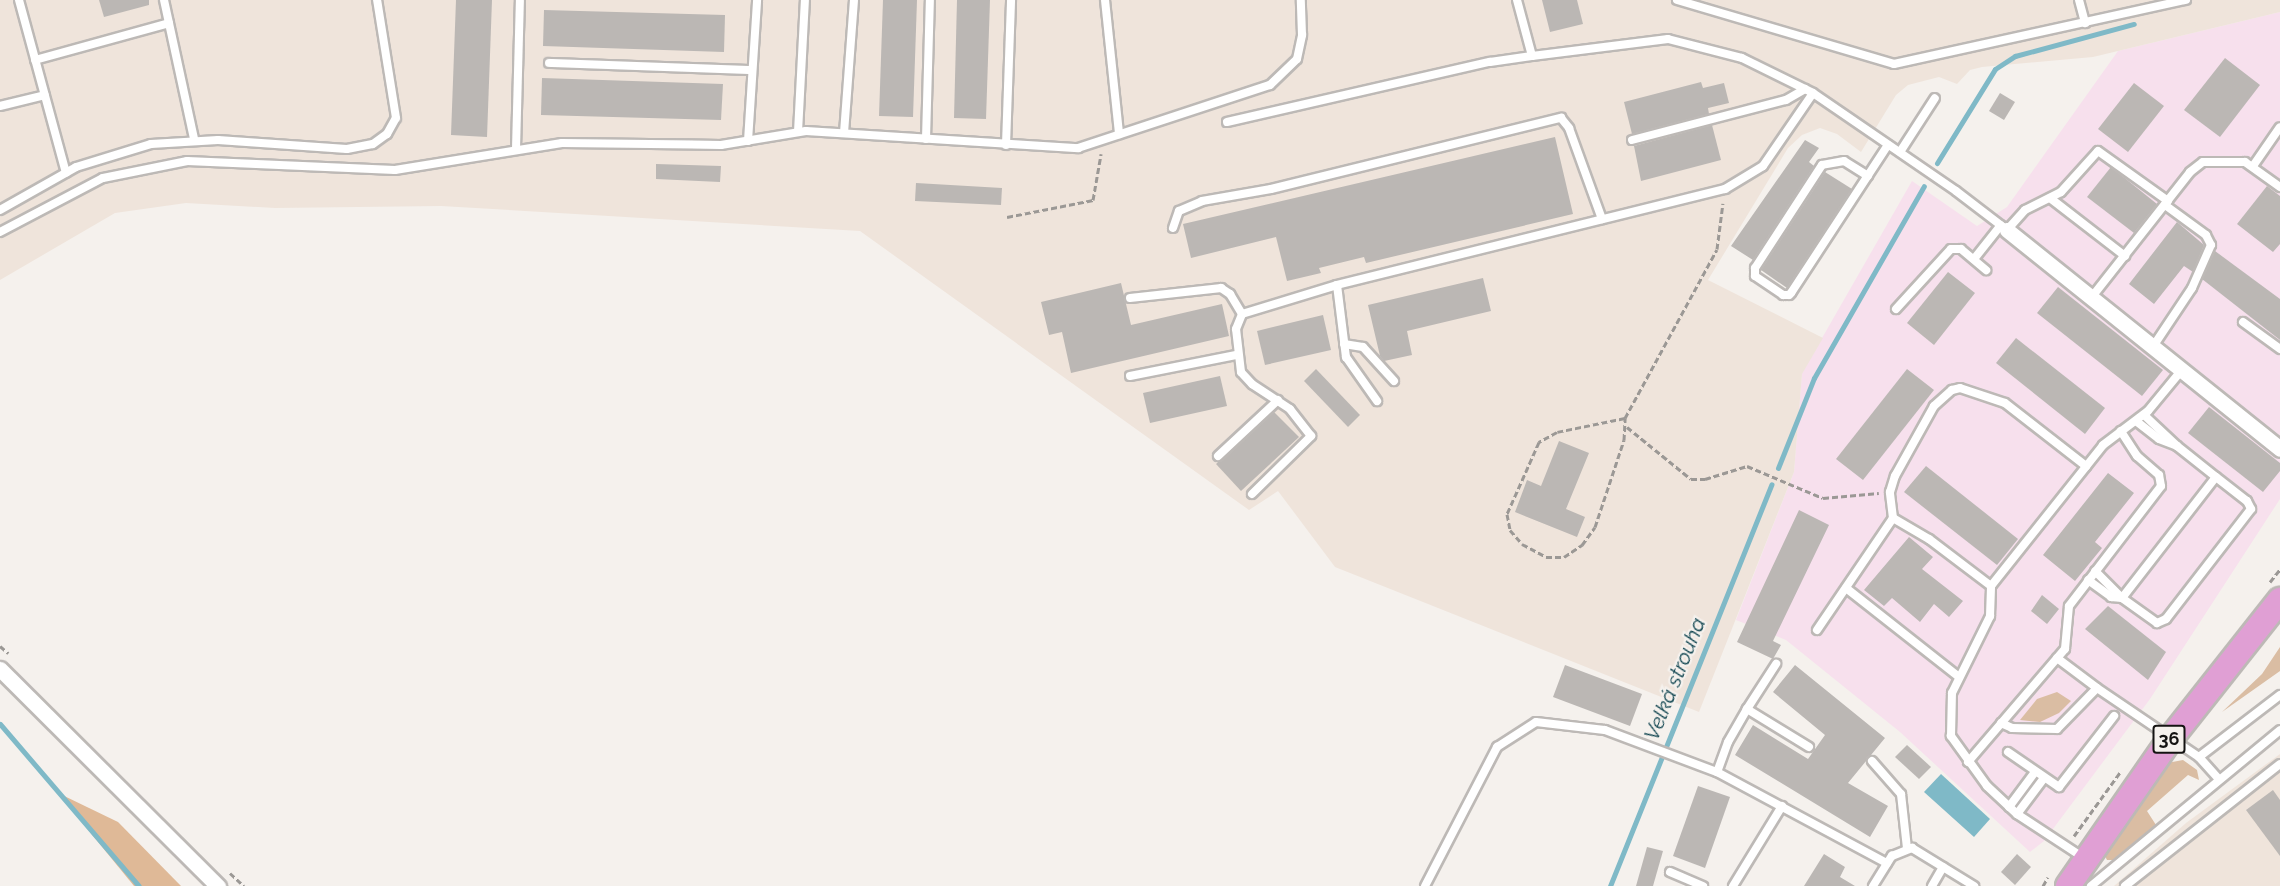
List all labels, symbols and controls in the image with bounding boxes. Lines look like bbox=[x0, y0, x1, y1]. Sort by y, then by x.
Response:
water label: Velká strouha bbox=[1639, 614, 1711, 744]
road number: 36 bbox=[2152, 724, 2186, 754]

